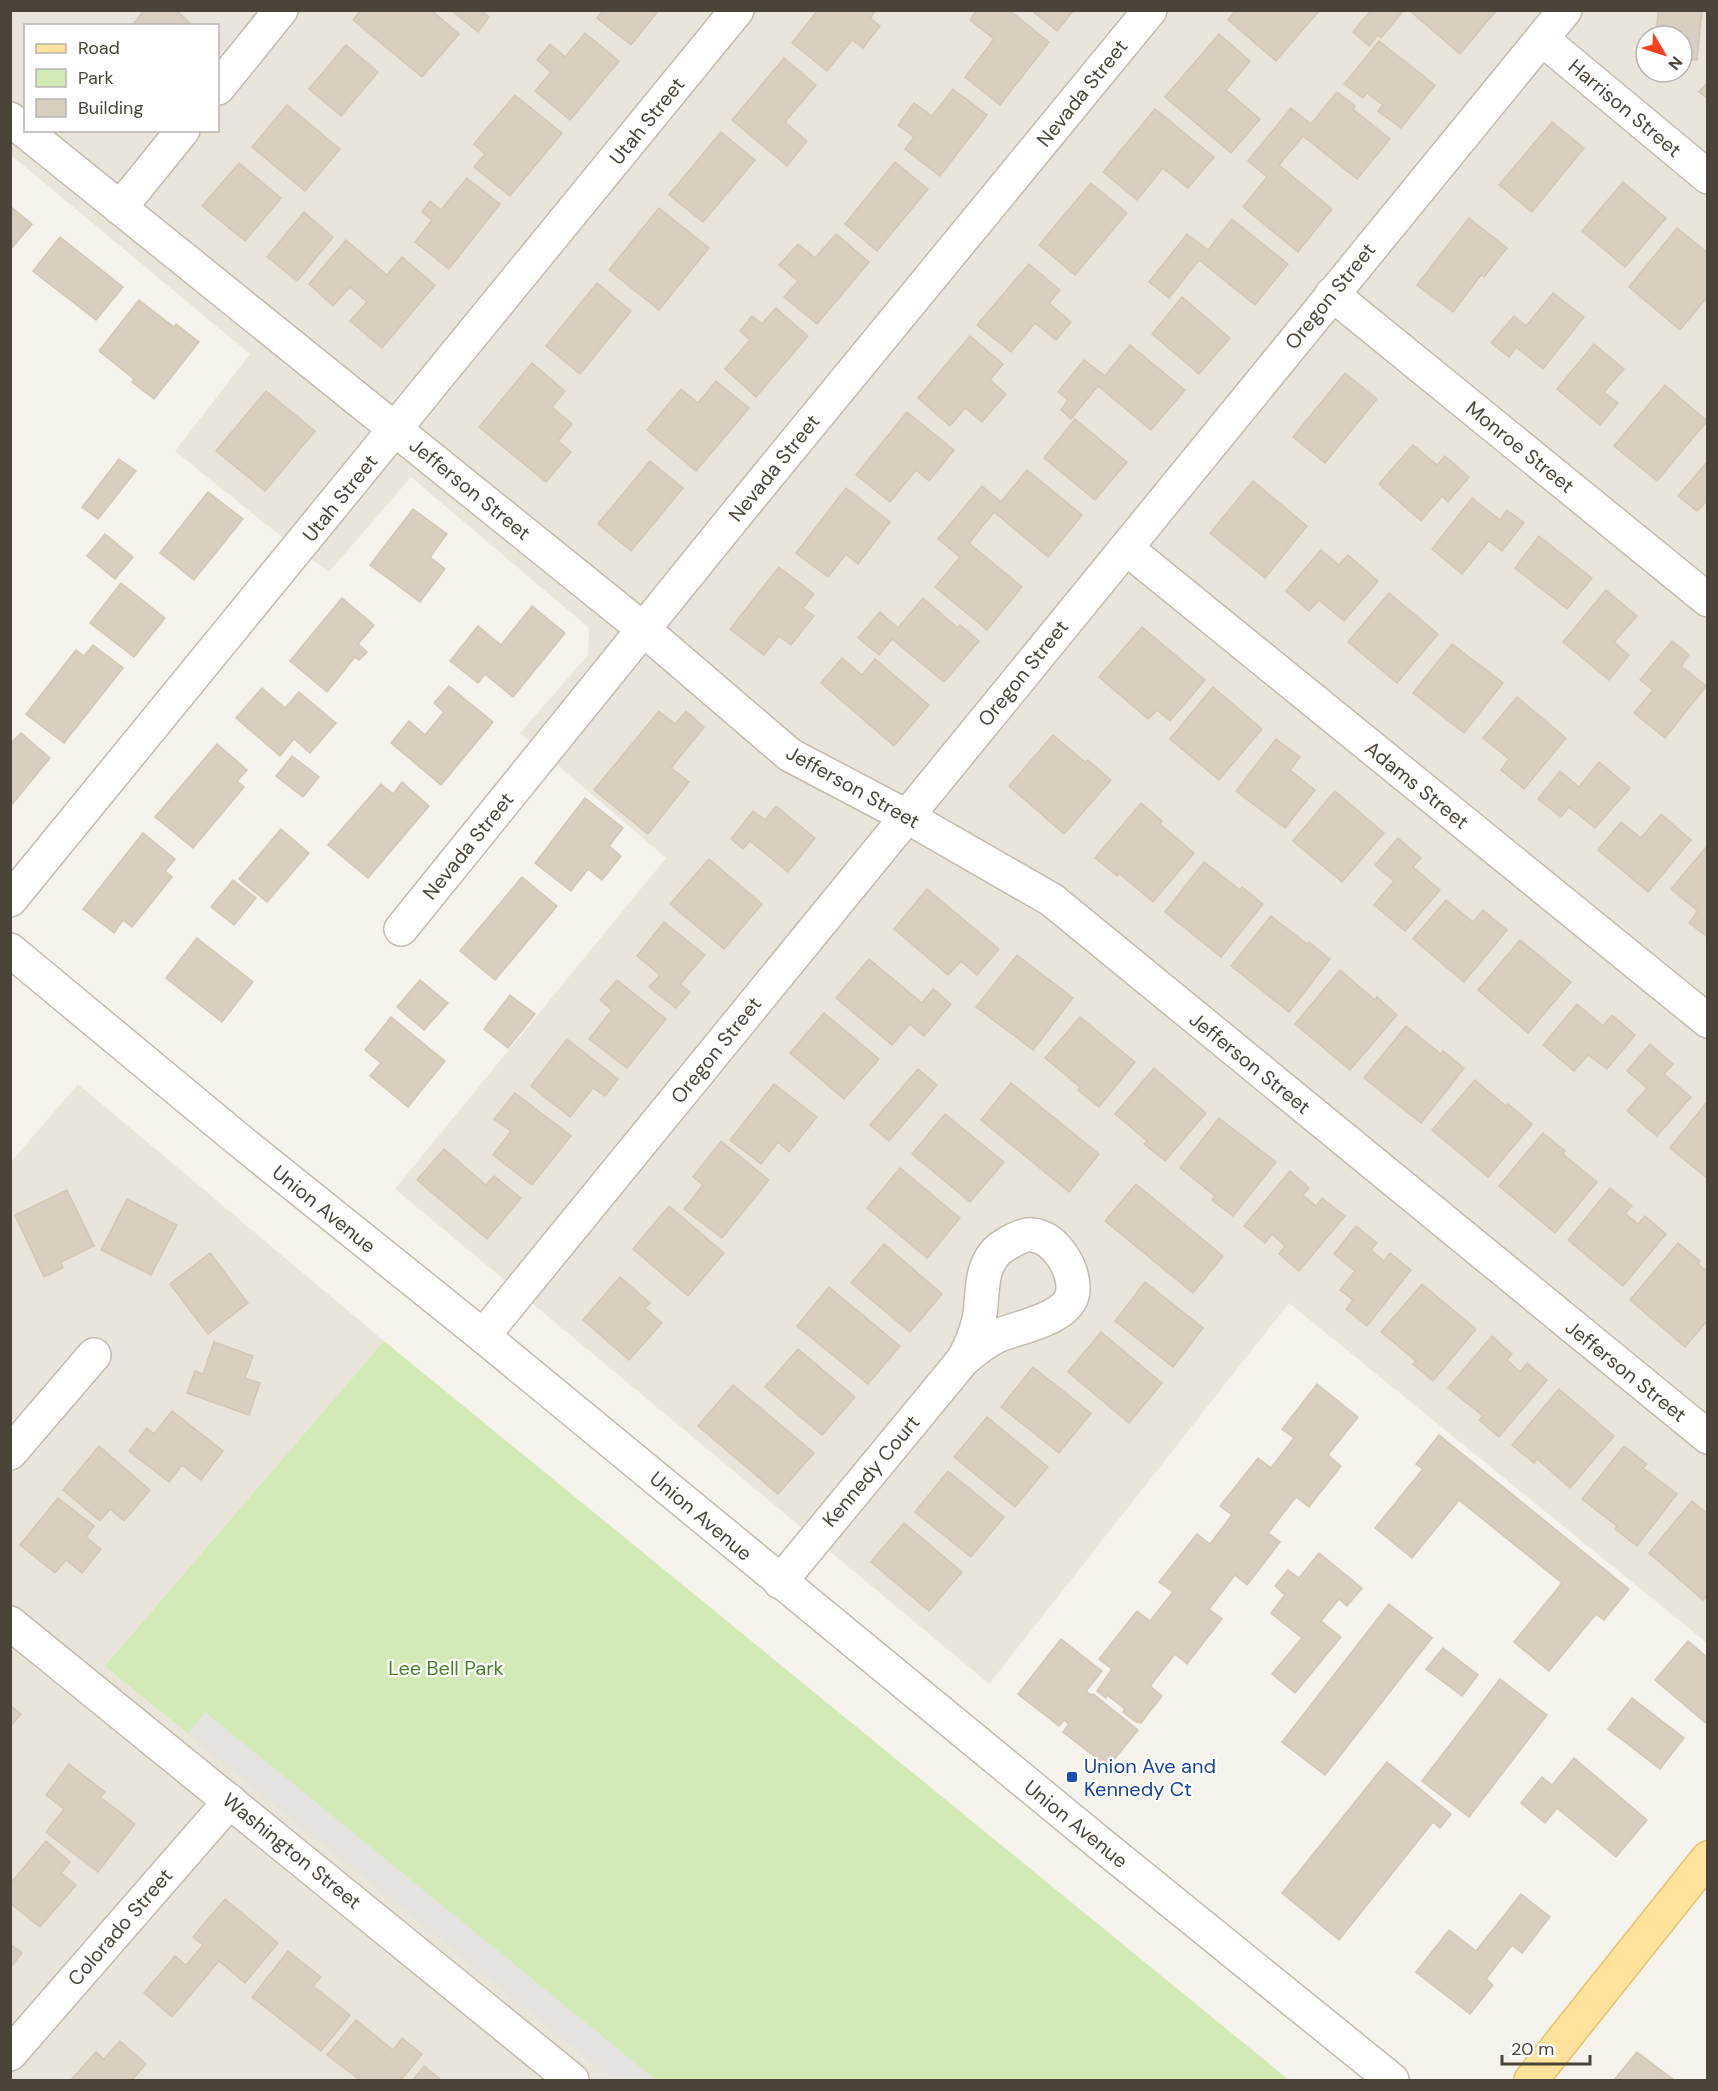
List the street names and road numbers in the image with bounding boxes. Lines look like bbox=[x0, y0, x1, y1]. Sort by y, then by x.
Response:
street label: Nevada Street bbox=[1031, 34, 1133, 152]
street label: Harrison Street bbox=[1563, 53, 1687, 163]
street label: Utah Street bbox=[604, 72, 690, 170]
street label: Oregon Street bbox=[1279, 237, 1381, 355]
street label: Monroe Street bbox=[1460, 395, 1580, 499]
street label: Nevada Street bbox=[723, 409, 825, 527]
street label: Jefferson Street bbox=[404, 432, 536, 546]
street label: Utah Street bbox=[297, 449, 383, 547]
street label: Oregon Street bbox=[972, 614, 1074, 732]
street label: Adams Street bbox=[1360, 735, 1474, 835]
street label: Jefferson Street bbox=[782, 740, 924, 834]
street label: Nevada Street bbox=[417, 787, 519, 905]
street label: Oregon Street bbox=[665, 991, 767, 1109]
street label: Jefferson Street bbox=[1184, 1006, 1316, 1120]
street label: Union Avenue bbox=[267, 1159, 381, 1259]
street label: Jefferson Street bbox=[1560, 1314, 1692, 1428]
street label: Kennedy Court bbox=[816, 1409, 926, 1532]
street label: Union Avenue bbox=[644, 1466, 758, 1566]
street label: Union Avenue bbox=[1019, 1774, 1133, 1874]
street label: Washington Street bbox=[217, 1787, 367, 1915]
street label: Colorado Street bbox=[62, 1863, 178, 1991]

